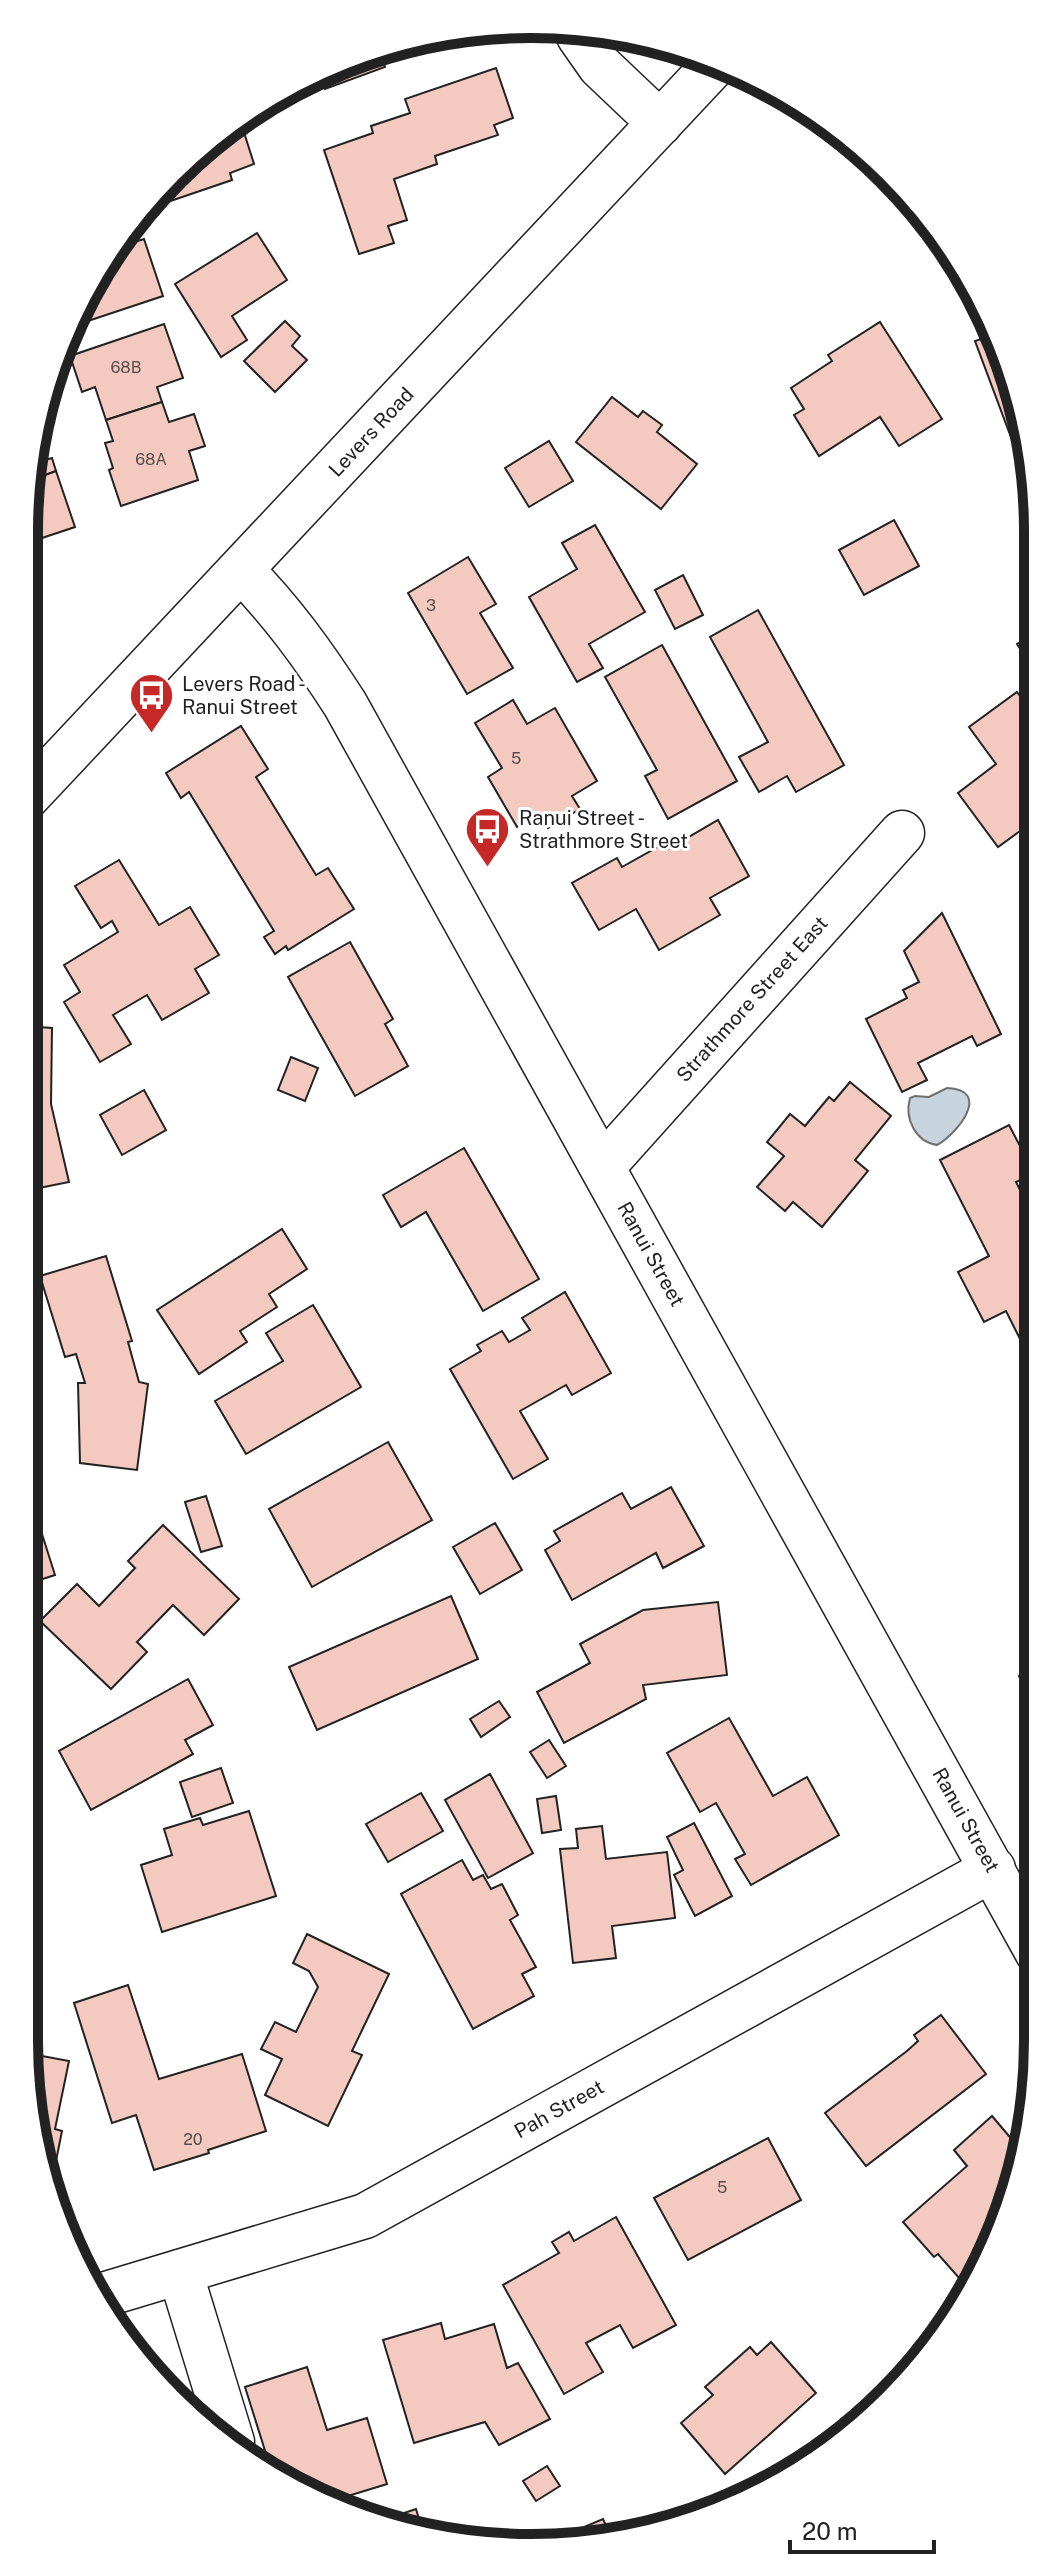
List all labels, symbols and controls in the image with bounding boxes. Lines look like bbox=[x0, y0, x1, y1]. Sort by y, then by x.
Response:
house number: 68B bbox=[111, 358, 141, 377]
street label: Levers Road bbox=[324, 382, 418, 482]
house number: 68A bbox=[135, 450, 167, 469]
house number: 3 bbox=[426, 596, 436, 615]
bus stop icon: Levers Road - Ranui Street bbox=[127, 671, 175, 734]
place label: Levers Road - Ranui Street bbox=[182, 672, 306, 719]
house number: 5 bbox=[511, 749, 521, 768]
bus stop icon: Ranui Street - Strathmore Street bbox=[464, 805, 512, 868]
place label: Ranui Street - Strathmore Street bbox=[519, 806, 688, 853]
street label: Strathmore Street East bbox=[671, 911, 833, 1087]
street label: Ranui Street bbox=[612, 1197, 690, 1311]
street label: Ranui Street bbox=[927, 1763, 1005, 1877]
street label: Pah Street bbox=[510, 2075, 608, 2143]
house number: 20 bbox=[183, 2130, 203, 2149]
house number: 5 bbox=[717, 2178, 727, 2197]
scale bar bbox=[790, 2504, 934, 2554]
text: 20 m bbox=[802, 2517, 858, 2545]

